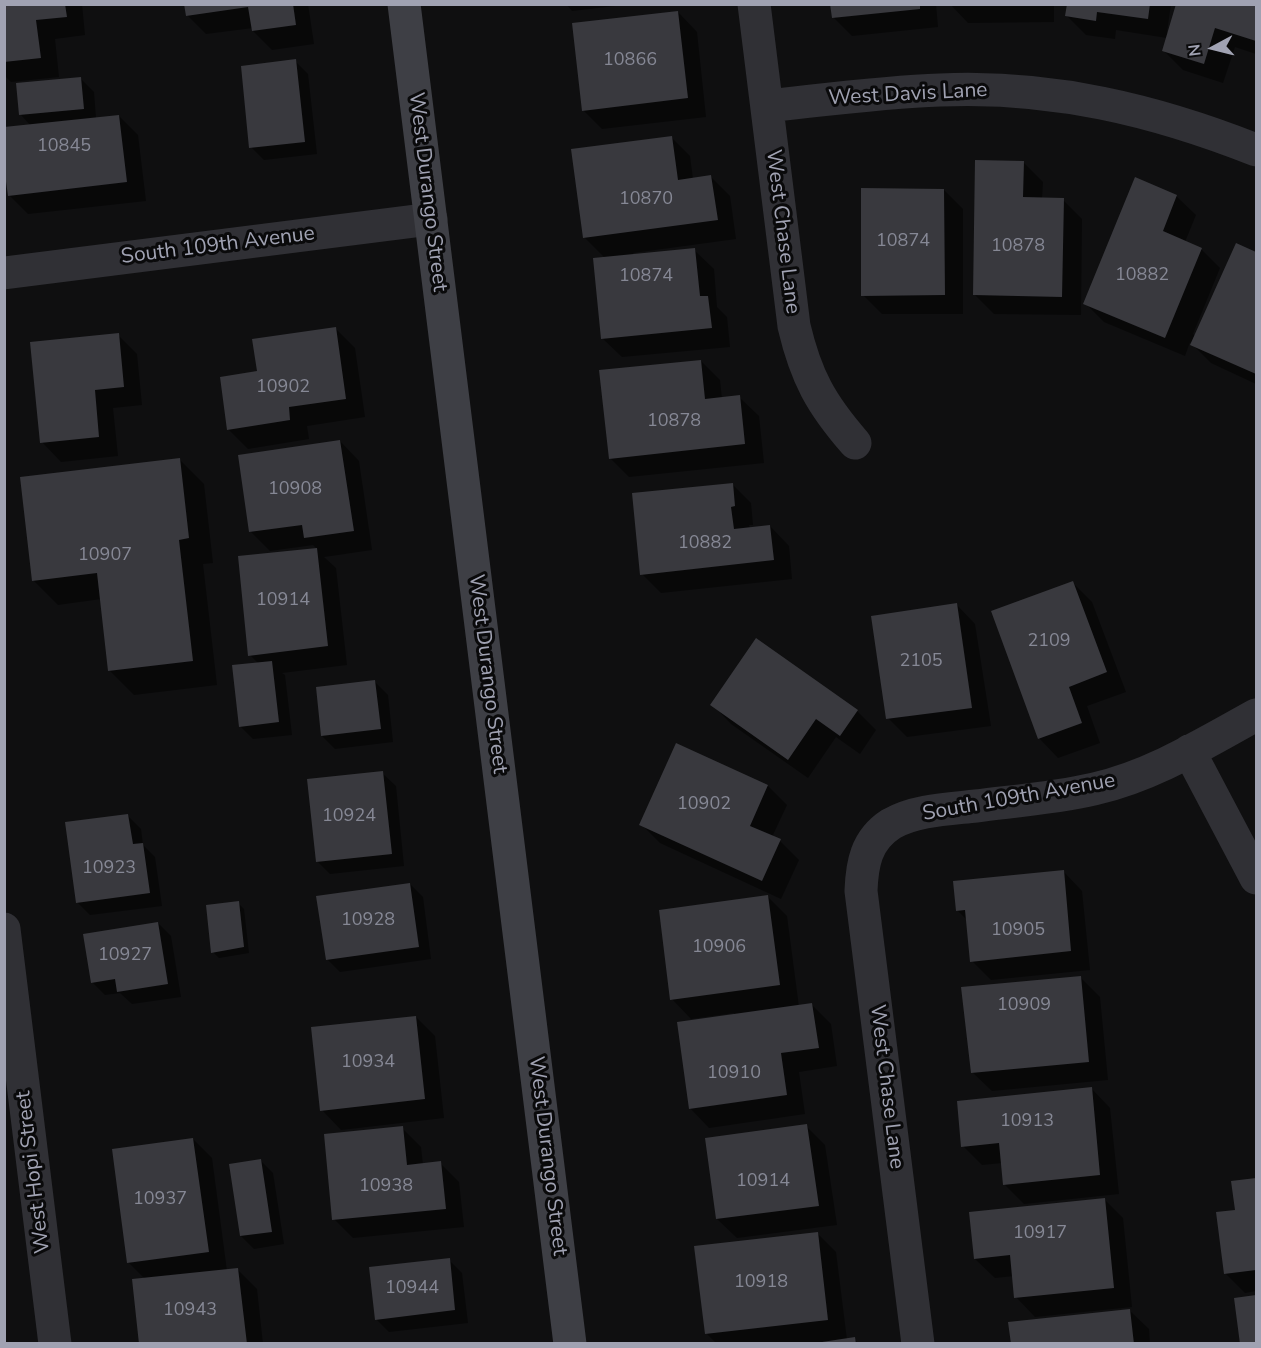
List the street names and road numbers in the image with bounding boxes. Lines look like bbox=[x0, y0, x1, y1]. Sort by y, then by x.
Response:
street label: West Davis Lane bbox=[828, 78, 988, 112]
street label: West Durango Street bbox=[402, 91, 452, 293]
street label: West Chase Lane bbox=[759, 148, 805, 316]
street label: South 109th Avenue bbox=[120, 222, 316, 270]
street label: West Durango Street bbox=[462, 573, 512, 775]
street label: South 109th Avenue bbox=[921, 769, 1117, 827]
street label: West Chase Lane bbox=[863, 1003, 909, 1171]
street label: West Durango Street bbox=[522, 1055, 572, 1257]
street label: West Hopi Street bbox=[12, 1089, 56, 1255]

